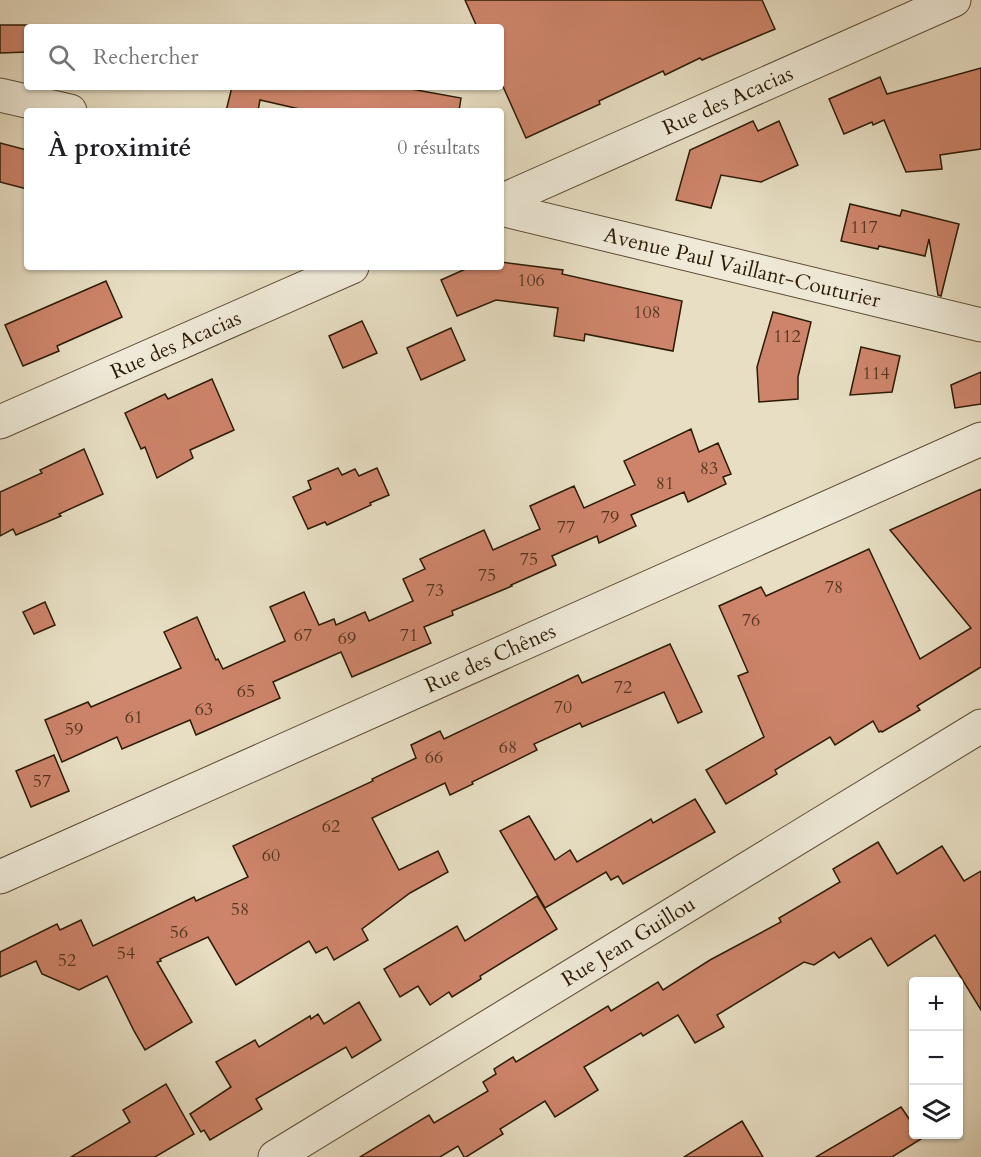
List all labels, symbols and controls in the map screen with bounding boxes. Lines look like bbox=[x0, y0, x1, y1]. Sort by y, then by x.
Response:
search box bbox=[24, 24, 504, 90]
icon: search bbox=[45, 41, 78, 74]
text: Rechercher bbox=[93, 42, 198, 72]
street label: Rue des Acacias bbox=[658, 59, 798, 142]
text: À proximité bbox=[48, 130, 191, 165]
text: 0 résultats bbox=[397, 134, 480, 161]
house number: 117 bbox=[850, 215, 878, 240]
street label: Avenue Paul Vaillant-Couturier bbox=[601, 220, 884, 315]
house number: 106 bbox=[517, 268, 545, 293]
house number: 108 bbox=[633, 300, 661, 325]
street label: Rue des Acacias bbox=[106, 303, 246, 386]
house number: 112 bbox=[773, 324, 801, 349]
house number: 114 bbox=[862, 361, 890, 386]
house number: 83 bbox=[700, 456, 718, 481]
house number: 81 bbox=[656, 471, 674, 496]
house number: 79 bbox=[601, 505, 619, 530]
house number: 77 bbox=[557, 515, 575, 540]
house number: 75 bbox=[520, 547, 538, 572]
house number: 75 bbox=[478, 563, 496, 588]
house number: 78 bbox=[825, 575, 843, 600]
house number: 73 bbox=[426, 578, 444, 603]
house number: 76 bbox=[742, 608, 760, 633]
street label: Rue des Chênes bbox=[420, 616, 560, 700]
house number: 67 bbox=[294, 623, 312, 648]
house number: 71 bbox=[400, 623, 418, 648]
house number: 69 bbox=[338, 626, 356, 651]
house number: 72 bbox=[614, 675, 632, 700]
house number: 65 bbox=[237, 679, 255, 704]
house number: 70 bbox=[554, 695, 572, 720]
house number: 63 bbox=[195, 697, 213, 722]
house number: 61 bbox=[125, 705, 143, 730]
house number: 59 bbox=[65, 717, 83, 742]
house number: 68 bbox=[499, 735, 517, 760]
house number: 66 bbox=[425, 745, 443, 770]
house number: 57 bbox=[33, 769, 51, 794]
house number: 62 bbox=[322, 814, 340, 839]
house number: 60 bbox=[262, 843, 280, 868]
street label: Rue Jean Guillou bbox=[556, 889, 701, 993]
house number: 58 bbox=[231, 897, 249, 922]
house number: 56 bbox=[170, 920, 188, 945]
house number: 54 bbox=[117, 941, 135, 966]
house number: 52 bbox=[58, 948, 76, 973]
map controls bbox=[909, 977, 963, 1139]
button: + bbox=[909, 977, 963, 1031]
button: − bbox=[909, 1031, 963, 1085]
button: layers bbox=[909, 1085, 963, 1139]

